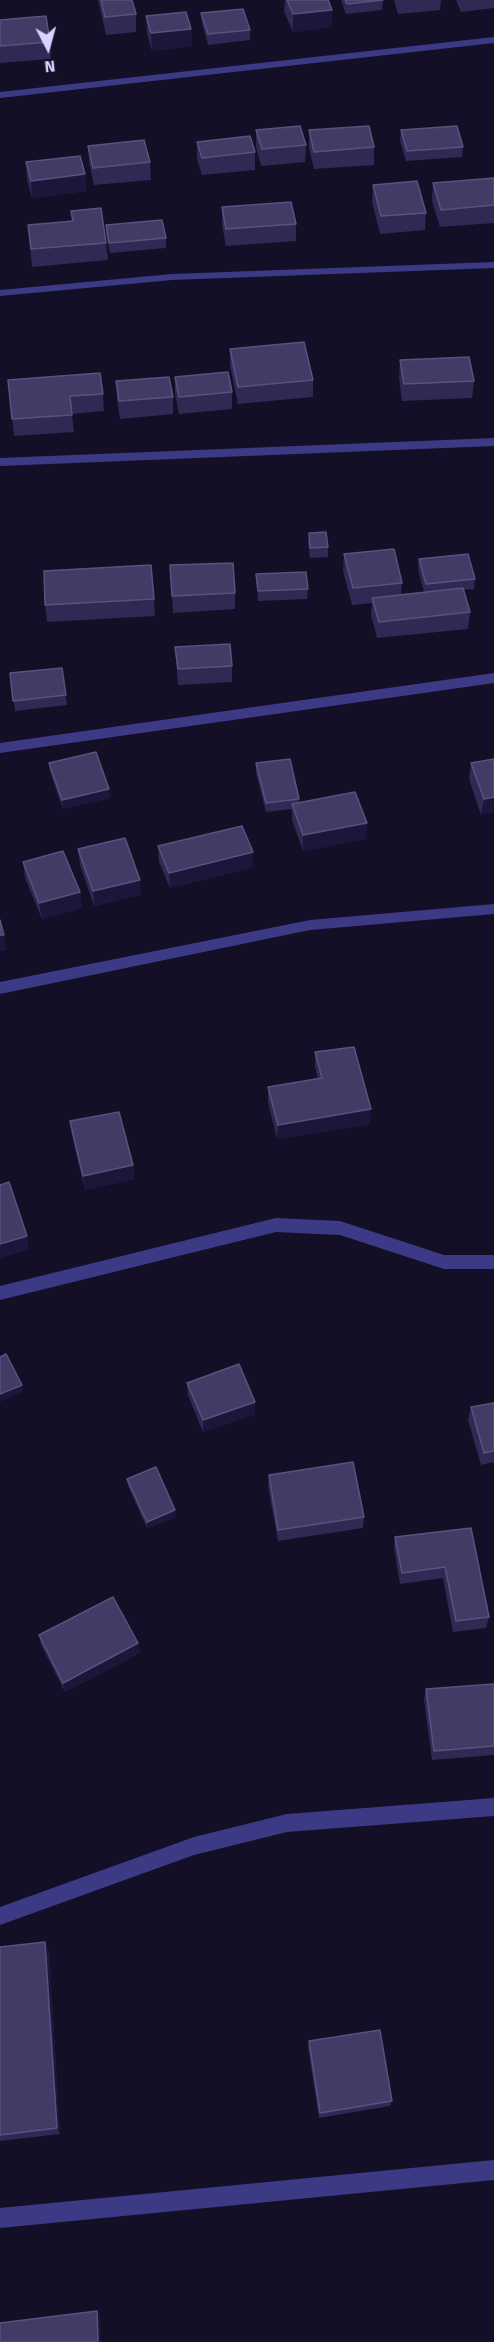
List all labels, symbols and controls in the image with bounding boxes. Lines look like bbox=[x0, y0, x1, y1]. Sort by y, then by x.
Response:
north arrow bbox=[18, 18, 78, 78]
text: N bbox=[44, 56, 56, 76]

